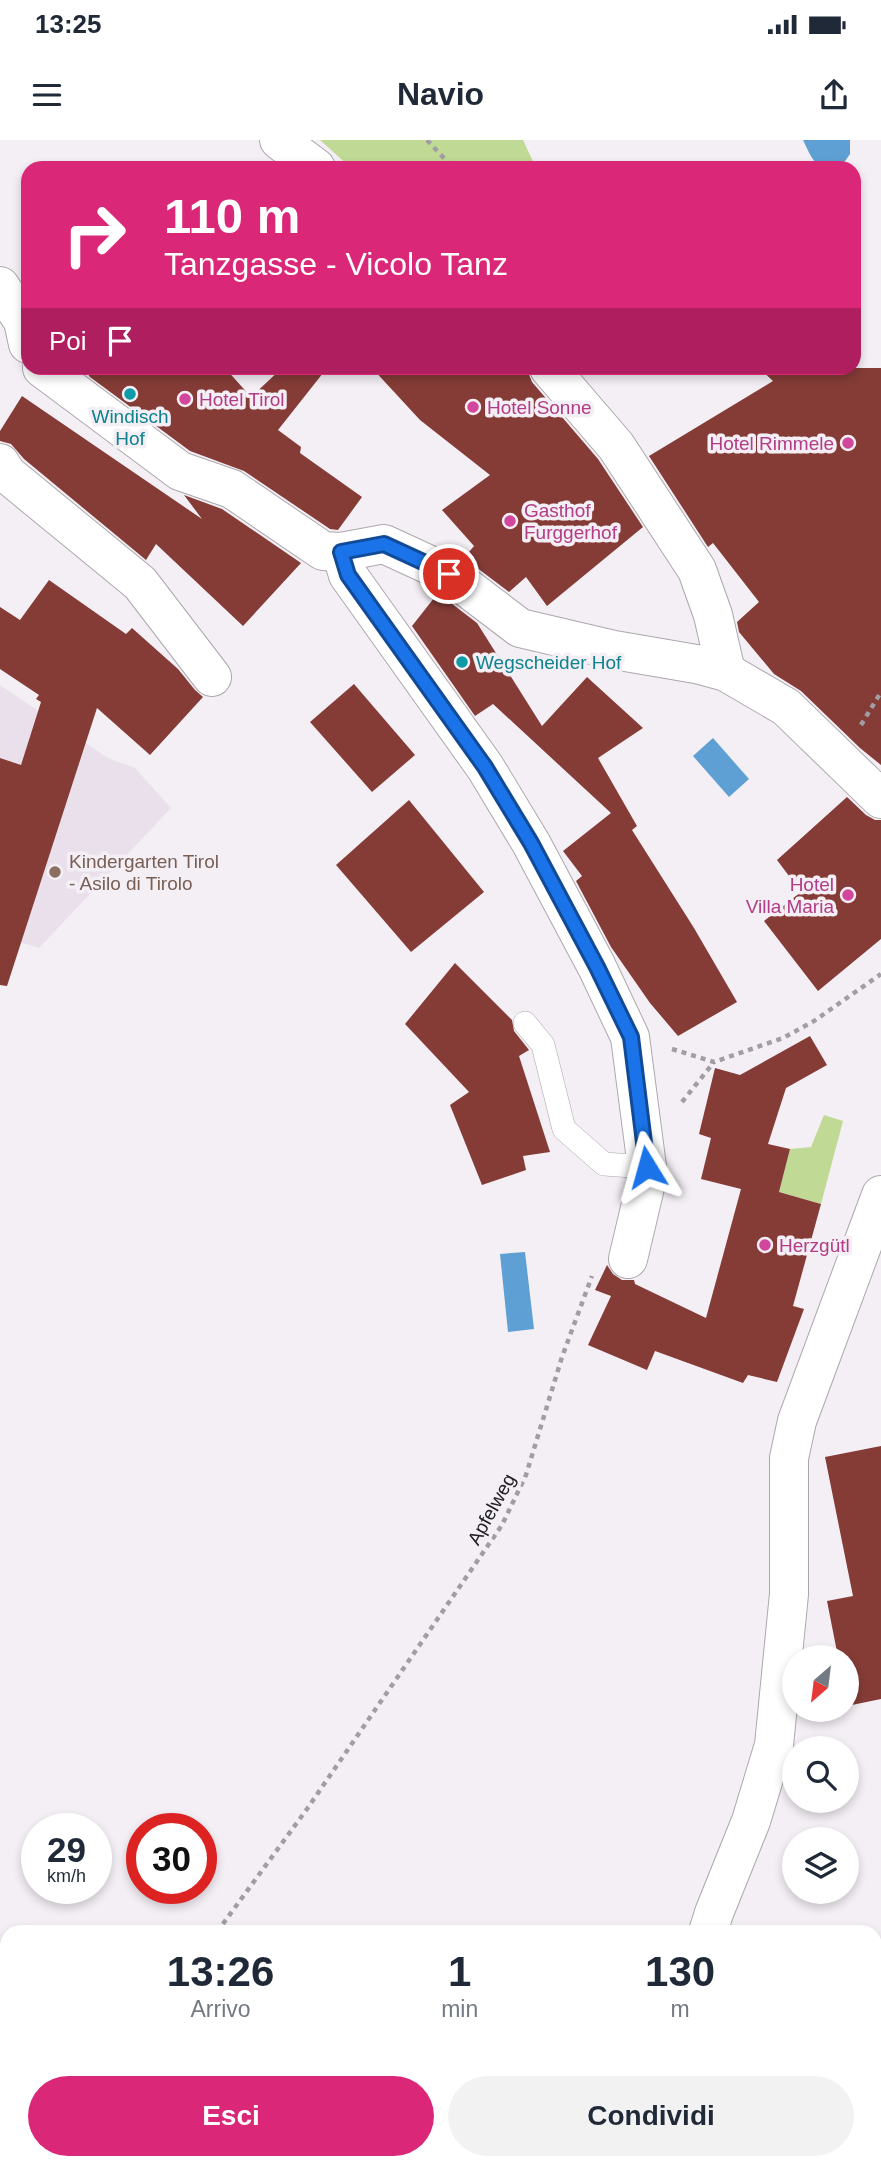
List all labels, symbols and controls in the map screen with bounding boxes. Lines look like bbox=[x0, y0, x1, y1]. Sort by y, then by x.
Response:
text: 13:25 bbox=[35, 9, 102, 39]
icon: menu bbox=[28, 76, 66, 114]
text: Navio bbox=[397, 76, 484, 112]
icon: share bbox=[815, 76, 853, 114]
icon: right bbox=[49, 189, 140, 280]
text: 110 m bbox=[164, 189, 300, 243]
text: Tanzgasse - Vicolo Tanz bbox=[164, 246, 508, 282]
icon: arrive bbox=[101, 322, 139, 360]
text: Poi bbox=[49, 326, 87, 356]
marker: Windisch Hof bbox=[122, 386, 138, 402]
place label: Hotel Tirol bbox=[199, 389, 285, 410]
marker: Hotel Tirol bbox=[177, 391, 193, 407]
place label: Hotel Sonne bbox=[487, 397, 592, 418]
marker: Hotel Sonne bbox=[465, 399, 481, 415]
place label: Windisch Hof bbox=[91, 406, 169, 449]
place label: Hotel Rimmele bbox=[709, 433, 834, 454]
marker: Hotel Rimmele bbox=[840, 435, 856, 451]
place label: Gasthof Furggerhof bbox=[524, 500, 618, 543]
marker: Gasthof Furggerhof bbox=[502, 513, 518, 529]
pin bbox=[419, 544, 479, 604]
icon: arrive bbox=[430, 555, 468, 593]
place label: Wegscheider Hof bbox=[476, 652, 622, 673]
marker: Wegscheider Hof bbox=[454, 654, 470, 670]
place label: Kindergarten Tirol - Asilo di Tirolo bbox=[69, 851, 219, 894]
marker: Kindergarten Tirol - Asilo di Tirolo bbox=[47, 864, 63, 880]
place label: Hotel Villa Maria bbox=[746, 874, 834, 917]
marker: Hotel Villa Maria bbox=[840, 887, 856, 903]
position arrow bbox=[610, 1130, 684, 1204]
place label: Herzgütl bbox=[779, 1235, 850, 1256]
marker: Herzgütl bbox=[757, 1237, 773, 1253]
street label: Apfelweg bbox=[463, 1470, 520, 1549]
north arrow bbox=[782, 1645, 859, 1722]
map controls bbox=[782, 1645, 859, 1904]
button: search bbox=[782, 1736, 859, 1813]
speed limit sign: 30 bbox=[126, 1813, 217, 1904]
button: layers bbox=[782, 1827, 859, 1904]
text: 29 bbox=[47, 1830, 86, 1869]
text: km/h bbox=[47, 1866, 86, 1886]
text: 13:26 bbox=[167, 1948, 274, 1995]
text: 1 bbox=[448, 1948, 471, 1995]
text: 130 bbox=[645, 1948, 715, 1995]
text: Arrivo bbox=[191, 1996, 251, 2022]
text: min bbox=[441, 1996, 478, 2022]
text: m bbox=[671, 1996, 690, 2022]
button: Esci bbox=[28, 2076, 434, 2156]
button: Condividi bbox=[448, 2076, 854, 2156]

